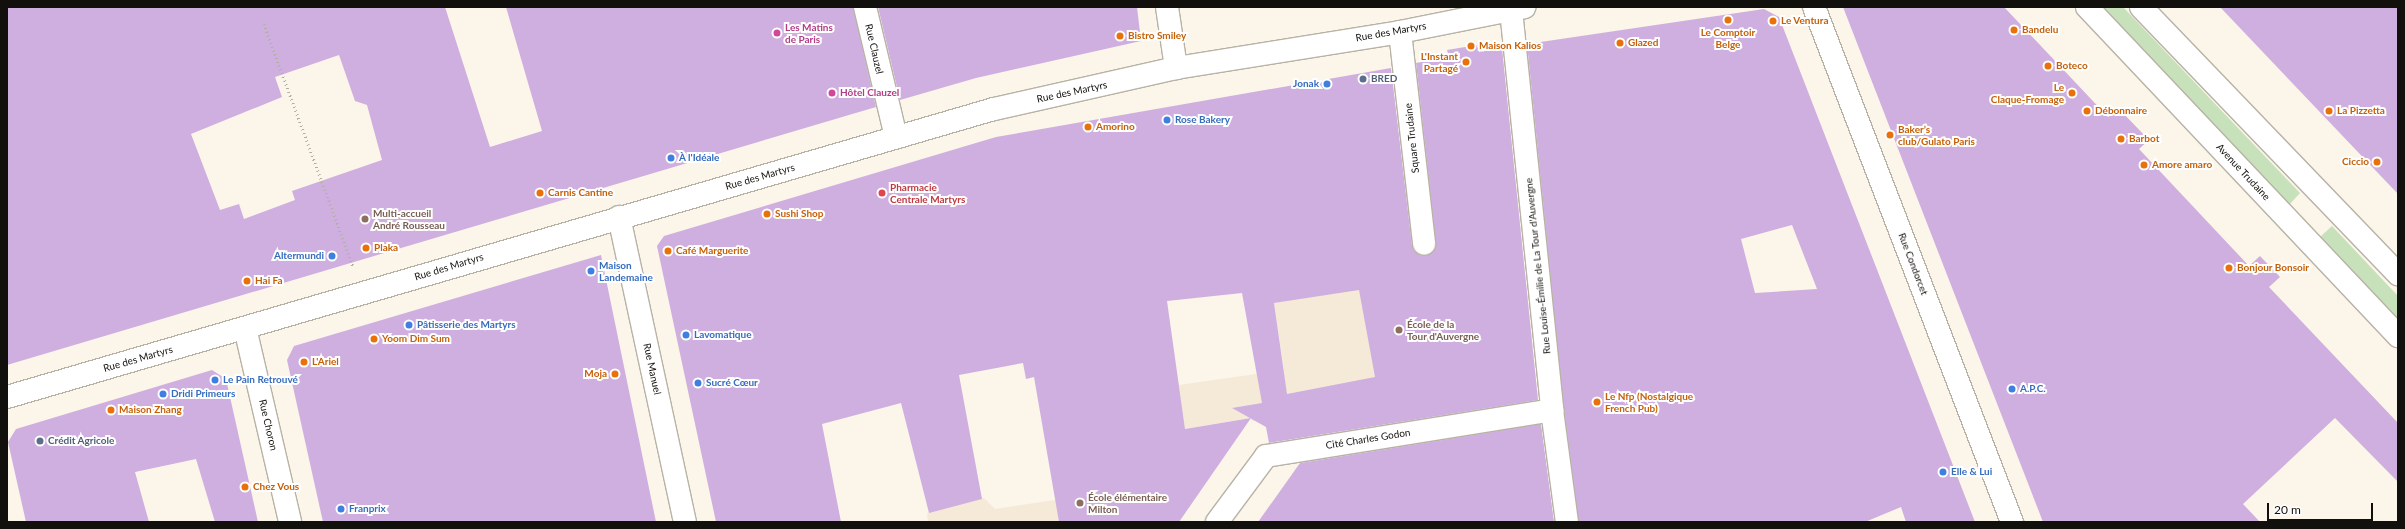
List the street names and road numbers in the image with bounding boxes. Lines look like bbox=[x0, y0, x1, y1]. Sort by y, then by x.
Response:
street label: Rue des Martyrs bbox=[1355, 20, 1427, 44]
street label: Rue Clauzel bbox=[862, 23, 886, 75]
street label: Rue des Martyrs bbox=[1036, 79, 1108, 105]
street label: Square Trudaine bbox=[1402, 102, 1422, 174]
street label: Avenue Trudaine bbox=[2214, 141, 2272, 203]
street label: Rue des Martyrs bbox=[724, 161, 796, 193]
street label: Rue Louise-Émilie de La Tour d'Auvergne bbox=[1523, 177, 1553, 355]
street label: Rue Condorcet bbox=[1896, 231, 1930, 297]
street label: Rue des Martyrs bbox=[413, 251, 485, 283]
street label: Rue Manuel bbox=[641, 342, 663, 396]
street label: Rue des Martyrs bbox=[102, 343, 174, 375]
street label: Rue Choron bbox=[256, 398, 280, 452]
street label: Cité Charles Godon bbox=[1325, 426, 1411, 452]

